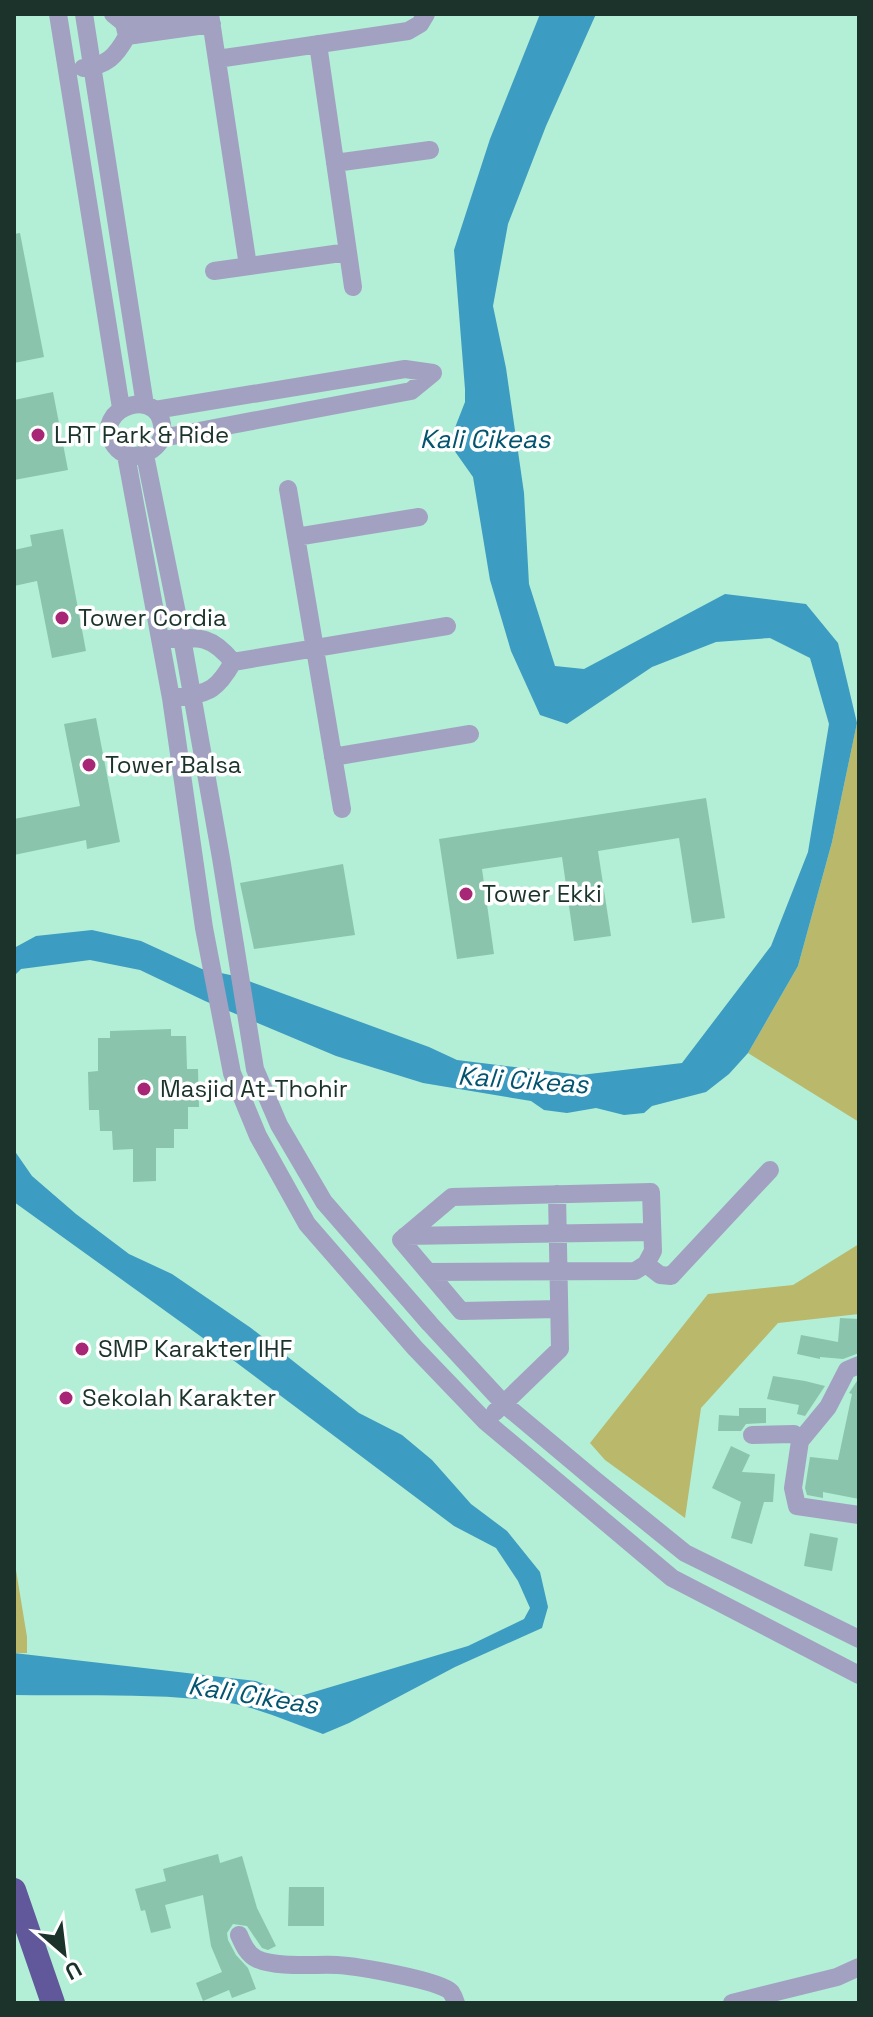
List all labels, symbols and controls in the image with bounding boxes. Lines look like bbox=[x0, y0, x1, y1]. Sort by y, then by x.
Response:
place label: LRT Park & Ride bbox=[54, 419, 229, 450]
water label: Kali Cikeas bbox=[420, 422, 552, 456]
marker: LRT Park & Ride bbox=[29, 426, 47, 444]
place label: Tower Cordia bbox=[78, 602, 227, 633]
marker: Tower Cordia bbox=[53, 609, 71, 627]
place label: Tower Balsa bbox=[105, 749, 242, 780]
marker: Tower Balsa bbox=[80, 756, 98, 774]
place label: Tower Ekki bbox=[482, 878, 602, 909]
marker: Tower Ekki bbox=[457, 885, 475, 903]
water label: Kali Cikeas bbox=[457, 1058, 591, 1102]
place label: Masjid At-Thohir bbox=[160, 1073, 348, 1104]
marker: Masjid At-Thohir bbox=[135, 1080, 153, 1098]
place label: SMP Karakter IHF bbox=[98, 1333, 292, 1364]
marker: SMP Karakter IHF bbox=[73, 1340, 91, 1358]
place label: Sekolah Karakter bbox=[82, 1382, 276, 1413]
marker: Sekolah Karakter bbox=[57, 1389, 75, 1407]
water label: Kali Cikeas bbox=[186, 1668, 321, 1722]
north arrow bbox=[24, 1913, 104, 1993]
text: U bbox=[60, 1955, 86, 1986]

